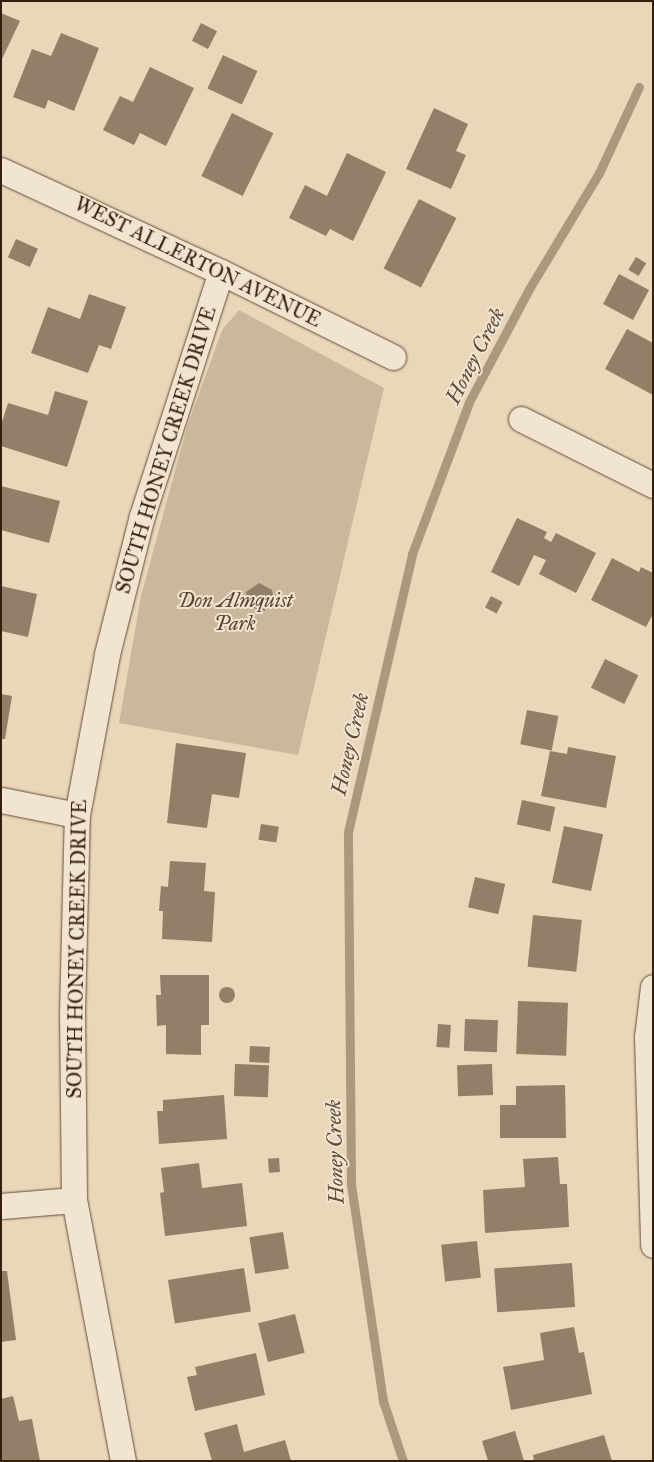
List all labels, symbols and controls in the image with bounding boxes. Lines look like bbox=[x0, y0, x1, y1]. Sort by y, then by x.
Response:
street label: WEST ALLERTON AVENUE bbox=[71, 192, 325, 332]
street label: SOUTH HONEY CREEK DRIVE bbox=[111, 303, 221, 597]
water label: Honey Creek bbox=[440, 304, 510, 408]
park label: Don Almquist Park bbox=[177, 588, 293, 635]
water label: Honey Creek bbox=[326, 690, 374, 798]
street label: SOUTH HONEY CREEK DRIVE bbox=[62, 799, 92, 1099]
water label: Honey Creek bbox=[321, 1099, 349, 1205]

